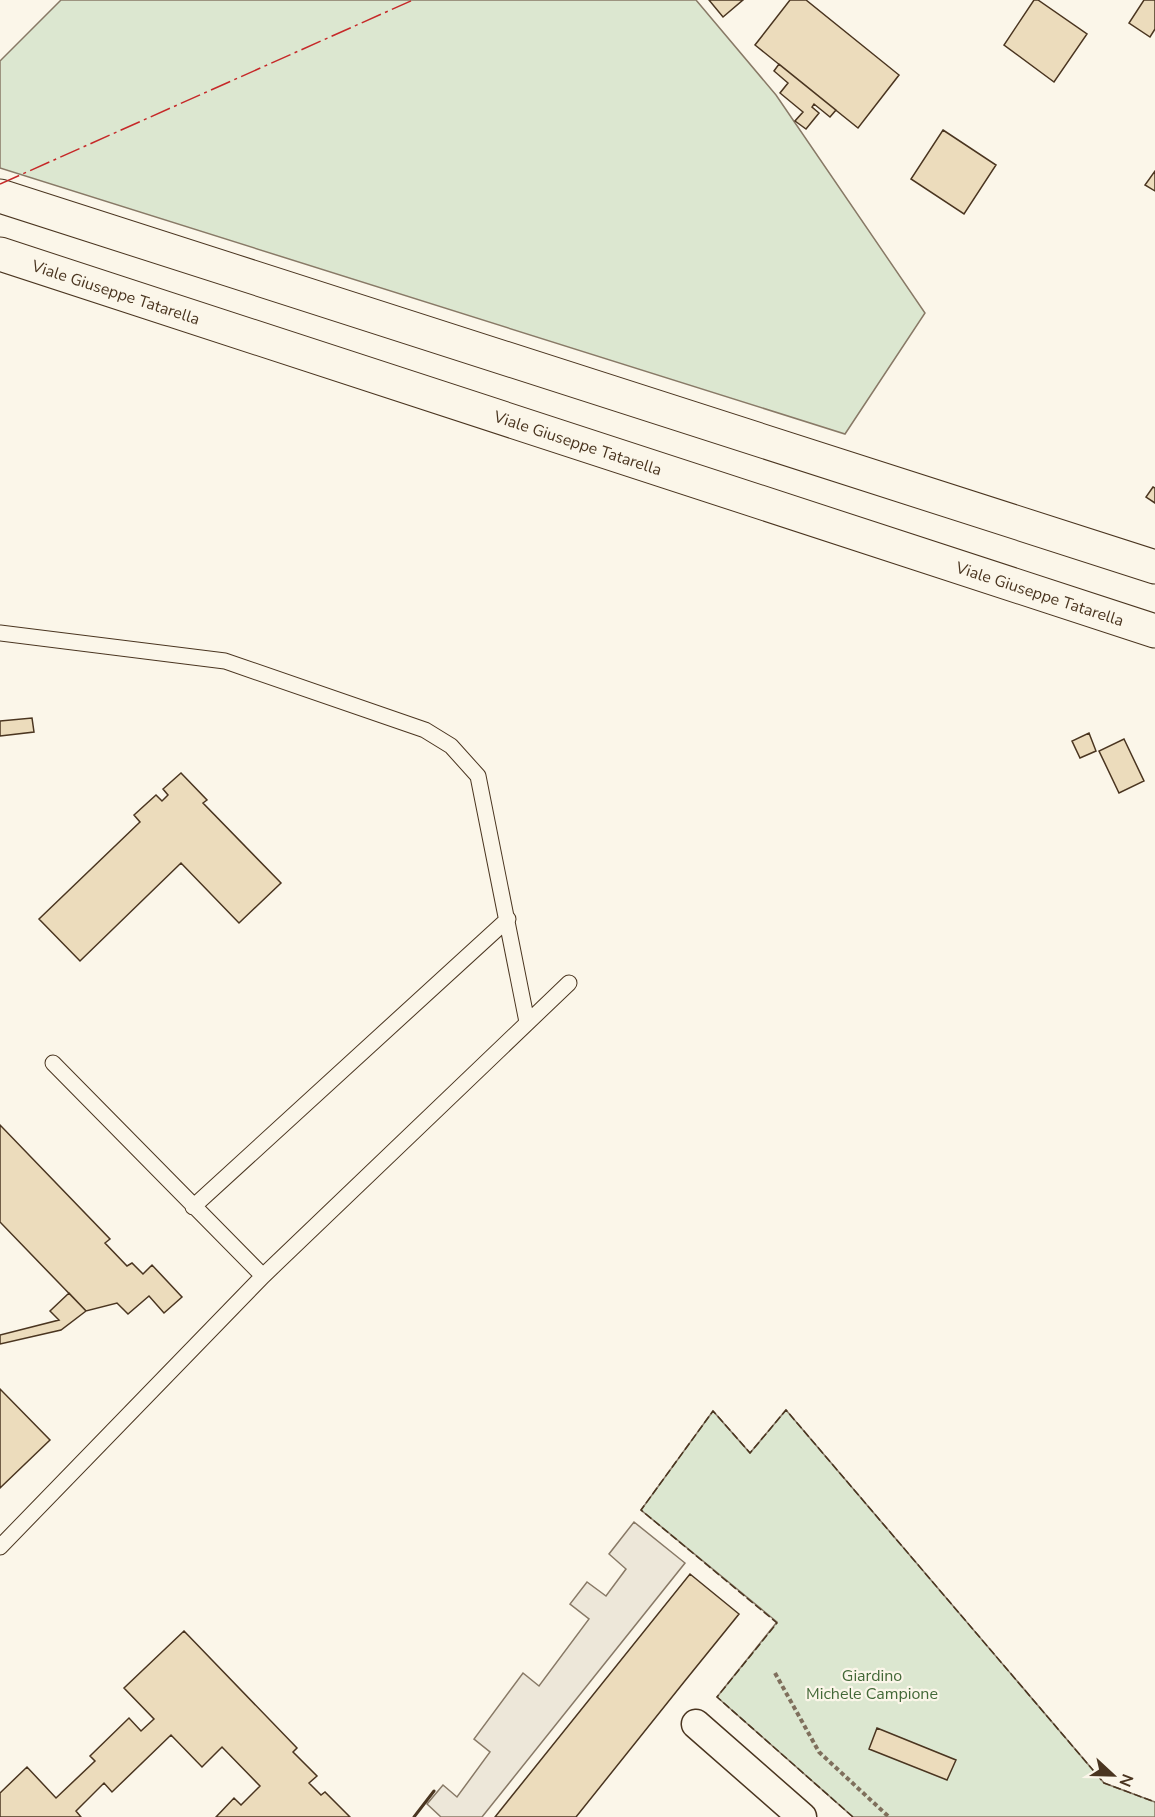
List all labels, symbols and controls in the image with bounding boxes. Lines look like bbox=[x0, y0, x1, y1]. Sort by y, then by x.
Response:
street label: Viale Giuseppe Tatarella bbox=[28, 255, 203, 330]
street label: Viale Giuseppe Tatarella bbox=[490, 406, 665, 481]
street label: Viale Giuseppe Tatarella bbox=[952, 556, 1127, 632]
park label: Giardino Michele Campione bbox=[806, 1665, 938, 1705]
north arrow bbox=[1083, 1745, 1143, 1805]
text: N bbox=[1114, 1771, 1138, 1790]

